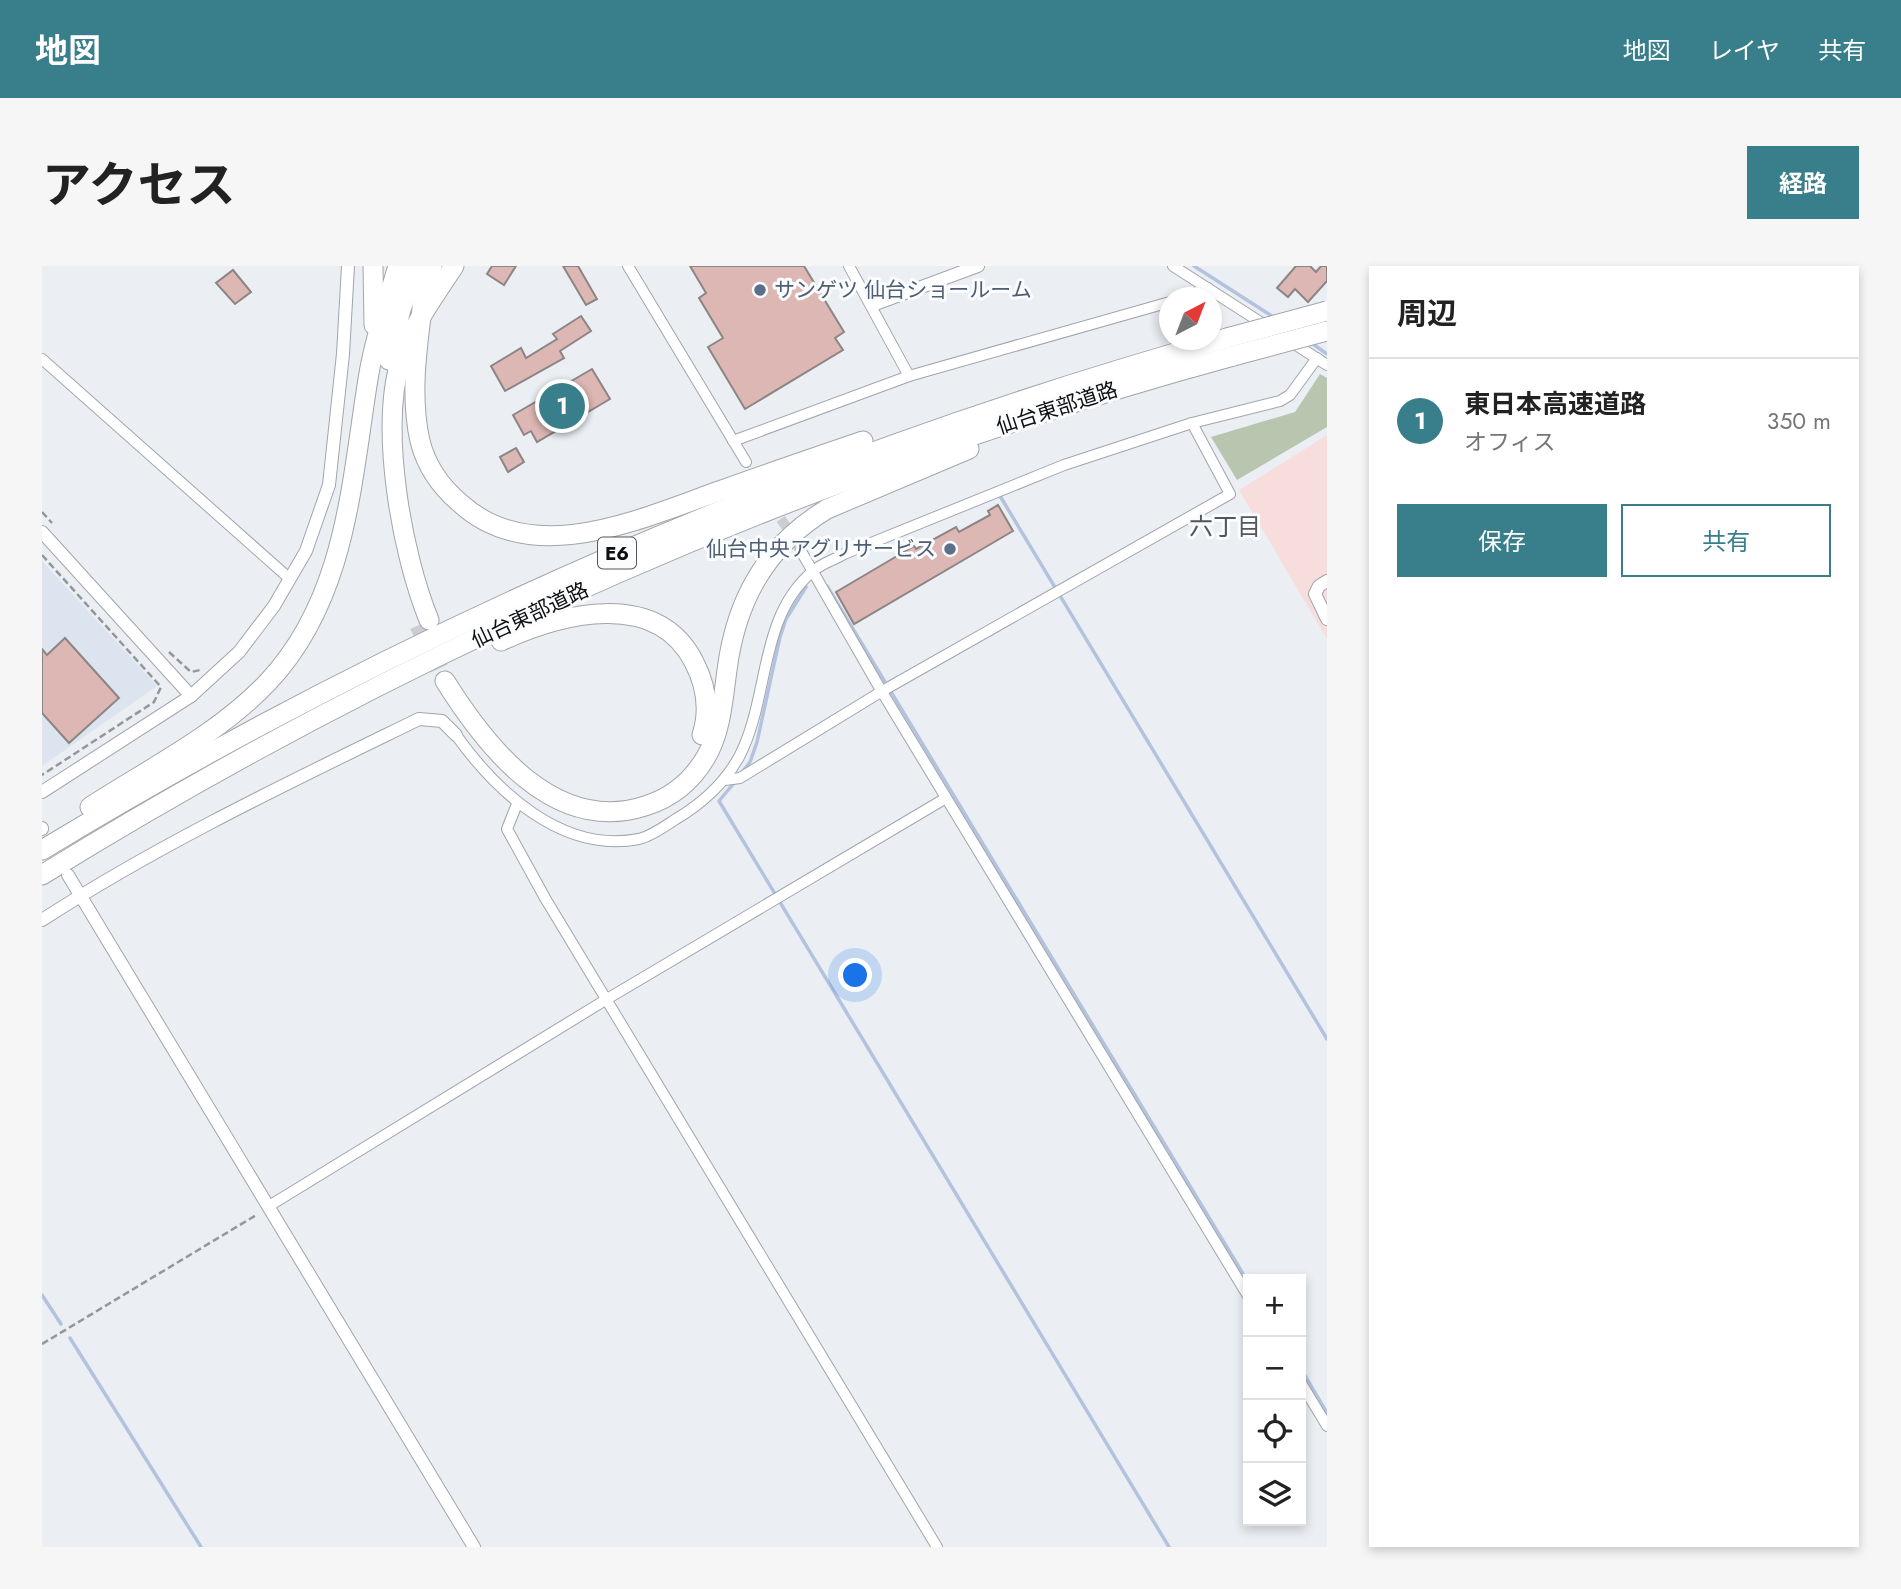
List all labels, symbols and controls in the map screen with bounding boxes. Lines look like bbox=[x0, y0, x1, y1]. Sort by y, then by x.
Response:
text: 地図 bbox=[35, 27, 101, 74]
text: 地図 bbox=[1623, 33, 1671, 68]
text: レイヤ bbox=[1709, 33, 1780, 68]
text: 共有 bbox=[1818, 33, 1866, 68]
button: 経路 bbox=[1747, 146, 1859, 219]
text: アクセス bbox=[42, 150, 236, 220]
place label: サンゲツ 仙台ショールーム bbox=[774, 275, 1032, 305]
marker: サンゲツ 仙台ショールーム bbox=[752, 282, 768, 298]
north arrow bbox=[1159, 287, 1222, 350]
text: 周辺 bbox=[1397, 292, 1457, 335]
street label: 仙台東部道路 bbox=[992, 374, 1122, 442]
pin: 1 bbox=[539, 380, 585, 432]
text: 東日本高速道路 bbox=[1464, 385, 1646, 423]
text: 1 bbox=[1414, 404, 1426, 438]
text: 350 m bbox=[1767, 404, 1831, 438]
text: オフィス bbox=[1464, 425, 1556, 459]
button: 保存 bbox=[1397, 504, 1607, 577]
button: 共有 bbox=[1621, 504, 1831, 577]
district label: 六丁目 bbox=[1189, 509, 1261, 544]
place label: 仙台中央アグリサービス bbox=[706, 534, 936, 564]
road number: E6 bbox=[598, 538, 636, 568]
marker: 仙台中央アグリサービス bbox=[942, 541, 958, 557]
street label: 仙台東部道路 bbox=[467, 575, 593, 655]
your location bbox=[838, 958, 872, 992]
map controls bbox=[1243, 1274, 1306, 1526]
button: + bbox=[1243, 1274, 1306, 1337]
button: − bbox=[1243, 1337, 1306, 1400]
button: locate bbox=[1243, 1400, 1306, 1463]
button: layers bbox=[1243, 1463, 1306, 1526]

